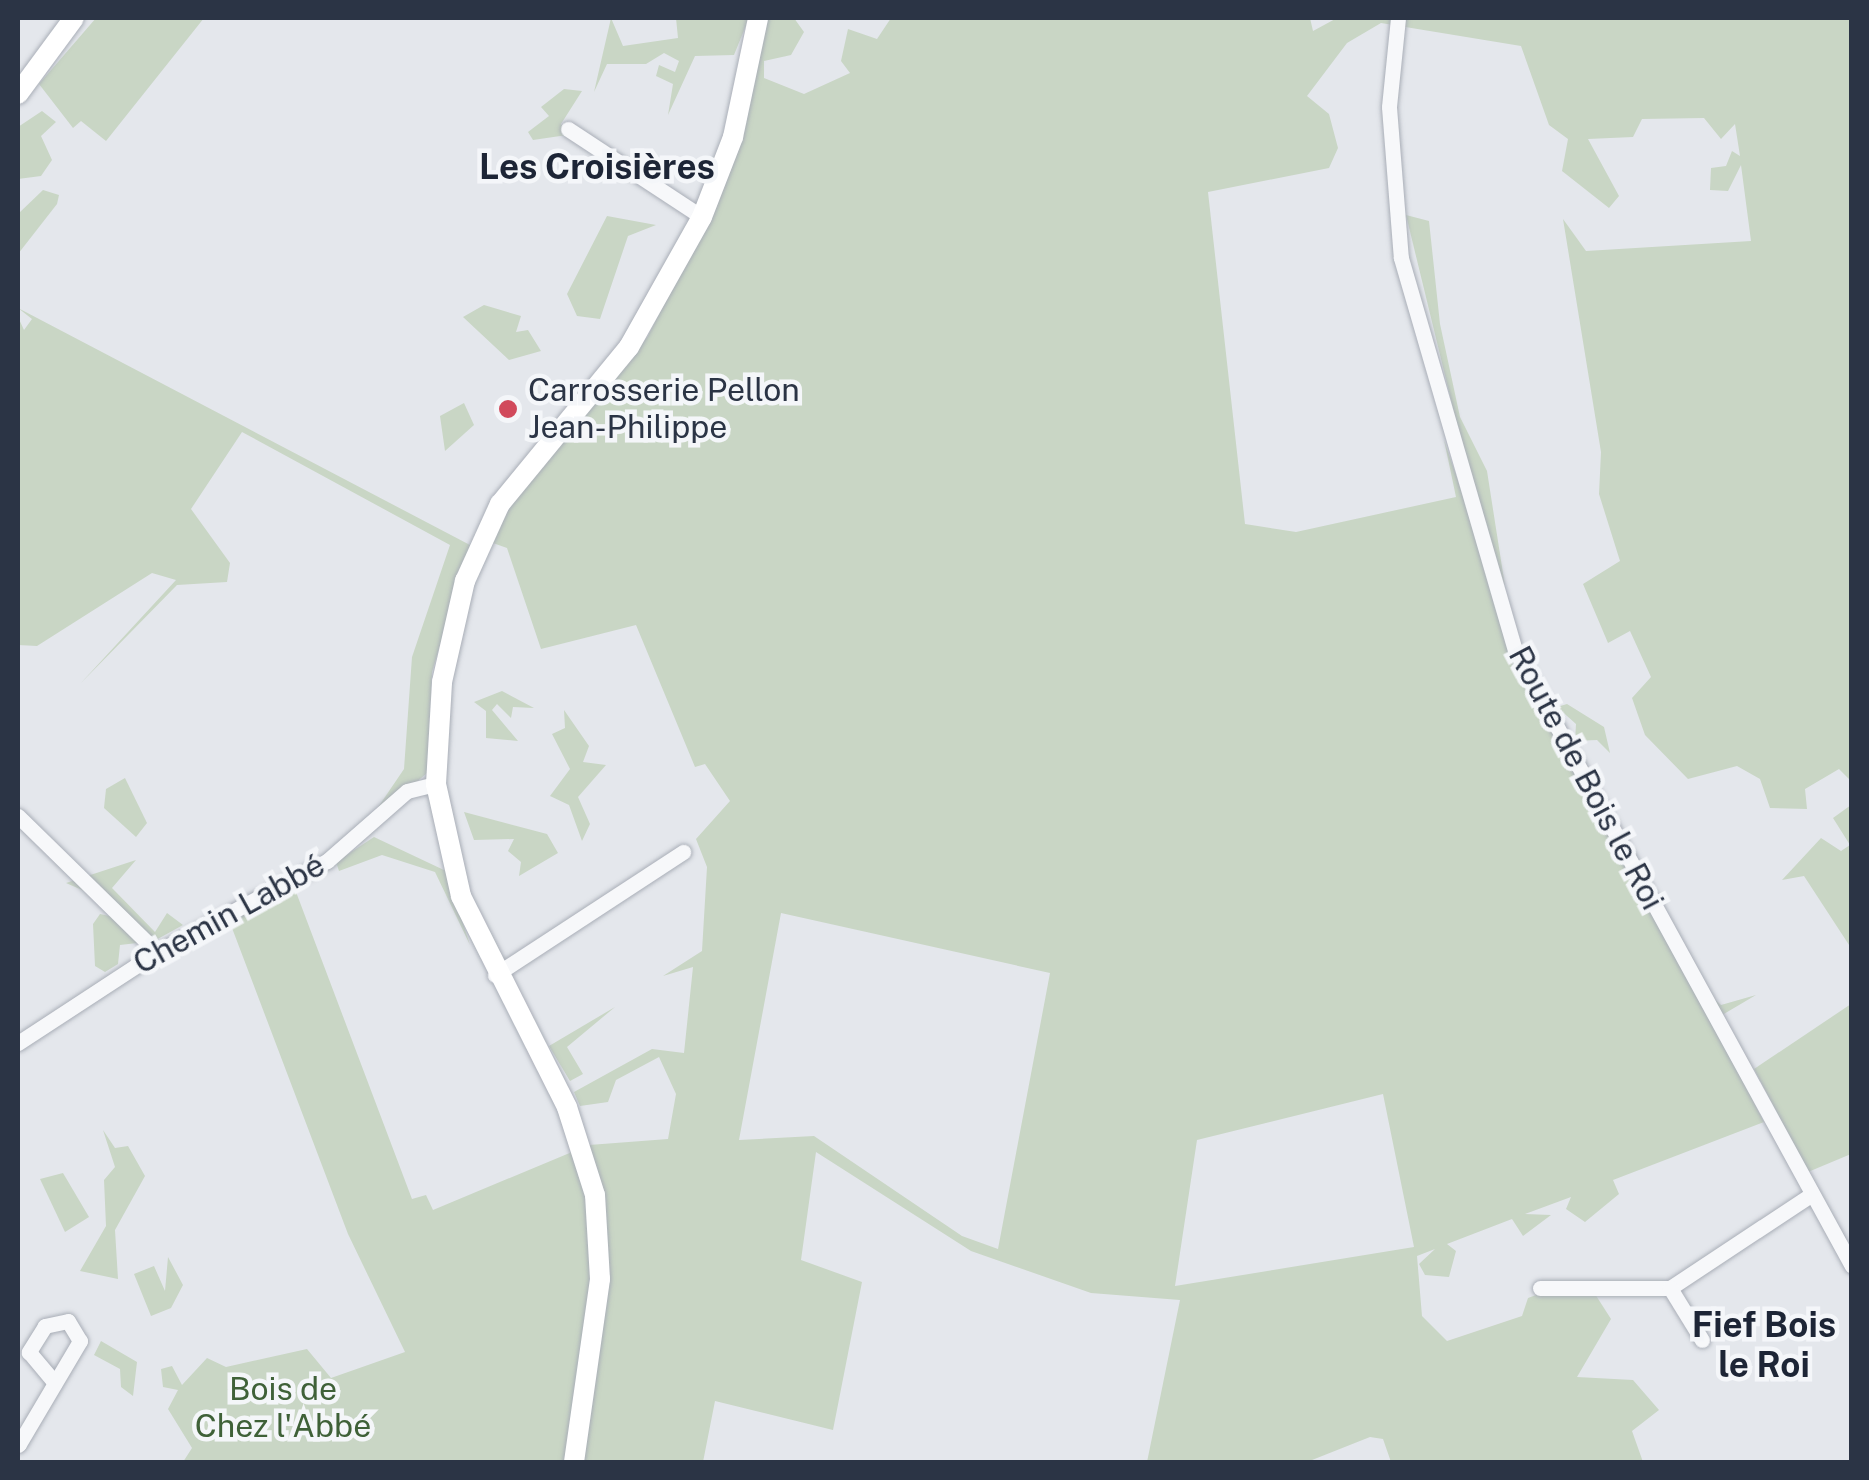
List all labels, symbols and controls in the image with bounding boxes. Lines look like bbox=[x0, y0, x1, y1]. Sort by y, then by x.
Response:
district label: Les Croisières bbox=[479, 146, 715, 188]
place label: Carrosserie Pellon Jean-Philippe bbox=[528, 372, 800, 447]
marker: Carrosserie Pellon Jean-Philippe bbox=[497, 398, 519, 420]
street label: Route de Bois le Roi bbox=[1500, 639, 1672, 917]
street label: Chemin Labbé bbox=[127, 846, 331, 982]
district label: Fief Bois le Roi bbox=[1692, 1304, 1836, 1386]
park label: Bois de Chez l'Abbé bbox=[195, 1371, 371, 1446]

